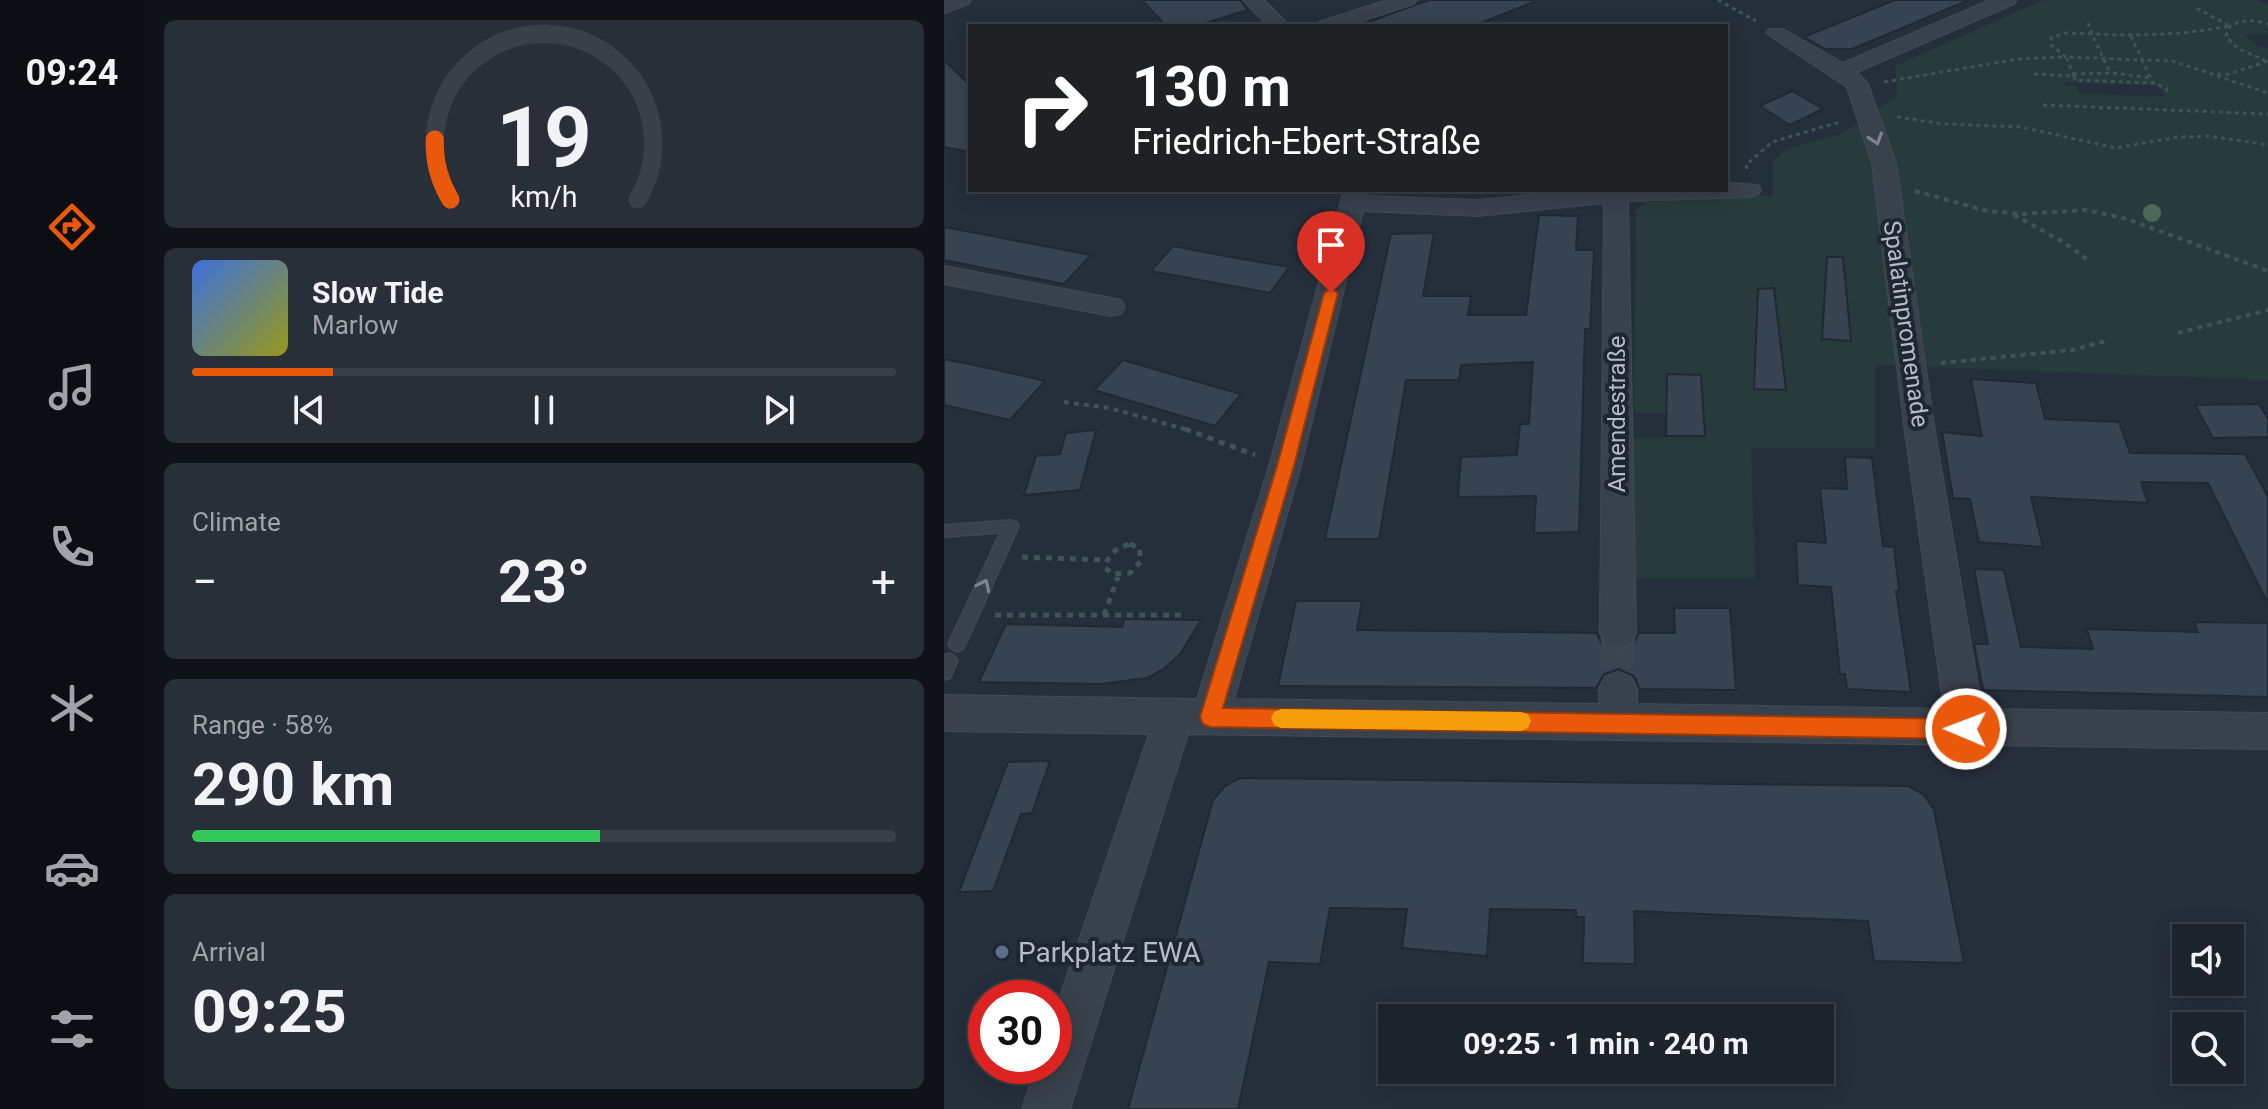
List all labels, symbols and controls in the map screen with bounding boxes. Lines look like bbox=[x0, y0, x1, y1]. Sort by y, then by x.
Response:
text: 09:24 bbox=[26, 52, 118, 94]
text: 130 m bbox=[1132, 54, 1291, 120]
icon: right bbox=[1000, 56, 1104, 160]
text: 19 bbox=[496, 89, 592, 186]
text: Friedrich-Ebert-Straße bbox=[1132, 121, 1481, 163]
one-way arrow bbox=[1867, 131, 1883, 145]
text: km/h bbox=[510, 180, 578, 214]
icon: directions bbox=[44, 199, 100, 255]
pin bbox=[1297, 211, 1365, 293]
street label: Spalatinpromenade bbox=[1878, 219, 1934, 429]
icon: arrive bbox=[1309, 223, 1353, 267]
text: Slow Tide bbox=[312, 275, 444, 310]
text: Marlow bbox=[312, 310, 398, 340]
street label: Amendestraße bbox=[1603, 336, 1631, 492]
icon: music bbox=[44, 359, 100, 415]
icon: previous bbox=[287, 388, 331, 432]
icon: pause bbox=[522, 388, 566, 432]
icon: next bbox=[757, 388, 801, 432]
text: Climate bbox=[192, 507, 281, 537]
icon: phone bbox=[44, 519, 100, 575]
text: 23° bbox=[498, 546, 590, 617]
text: − bbox=[192, 556, 217, 608]
text: + bbox=[871, 556, 896, 608]
one-way arrow bbox=[974, 578, 990, 593]
icon: climate bbox=[44, 680, 100, 736]
position arrow bbox=[1924, 687, 2008, 771]
text: Range · 58% bbox=[192, 710, 333, 740]
text: 290 km bbox=[192, 749, 394, 820]
icon: car bbox=[44, 840, 100, 896]
map controls bbox=[2172, 924, 2244, 1084]
button: sound bbox=[2172, 924, 2244, 996]
place label: Parkplatz EWA bbox=[1018, 936, 1201, 969]
text: Arrival bbox=[192, 937, 266, 967]
marker: Parkplatz EWA bbox=[993, 943, 1011, 961]
text: 09:25 bbox=[192, 976, 347, 1047]
speed limit sign: 30 bbox=[968, 980, 1072, 1084]
icon: filters bbox=[44, 1001, 100, 1057]
button: search bbox=[2172, 1012, 2244, 1084]
text: 09:25 · 1 min · 240 m bbox=[1463, 1026, 1749, 1061]

